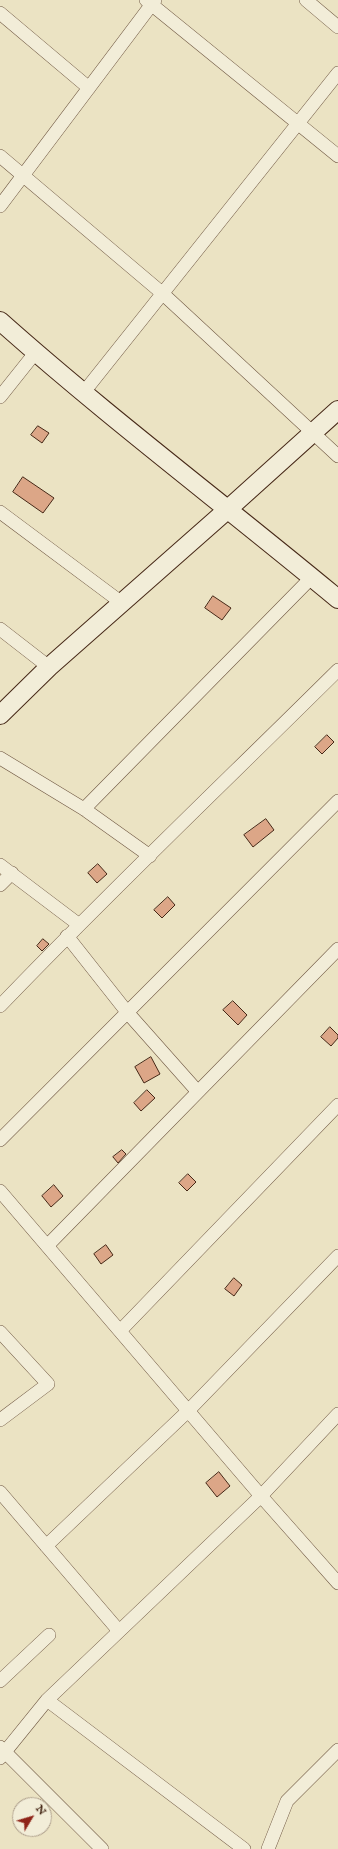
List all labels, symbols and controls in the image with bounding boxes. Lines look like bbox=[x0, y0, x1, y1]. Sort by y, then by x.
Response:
north arrow bbox=[12, 1797, 52, 1837]
text: N bbox=[32, 1802, 49, 1818]

